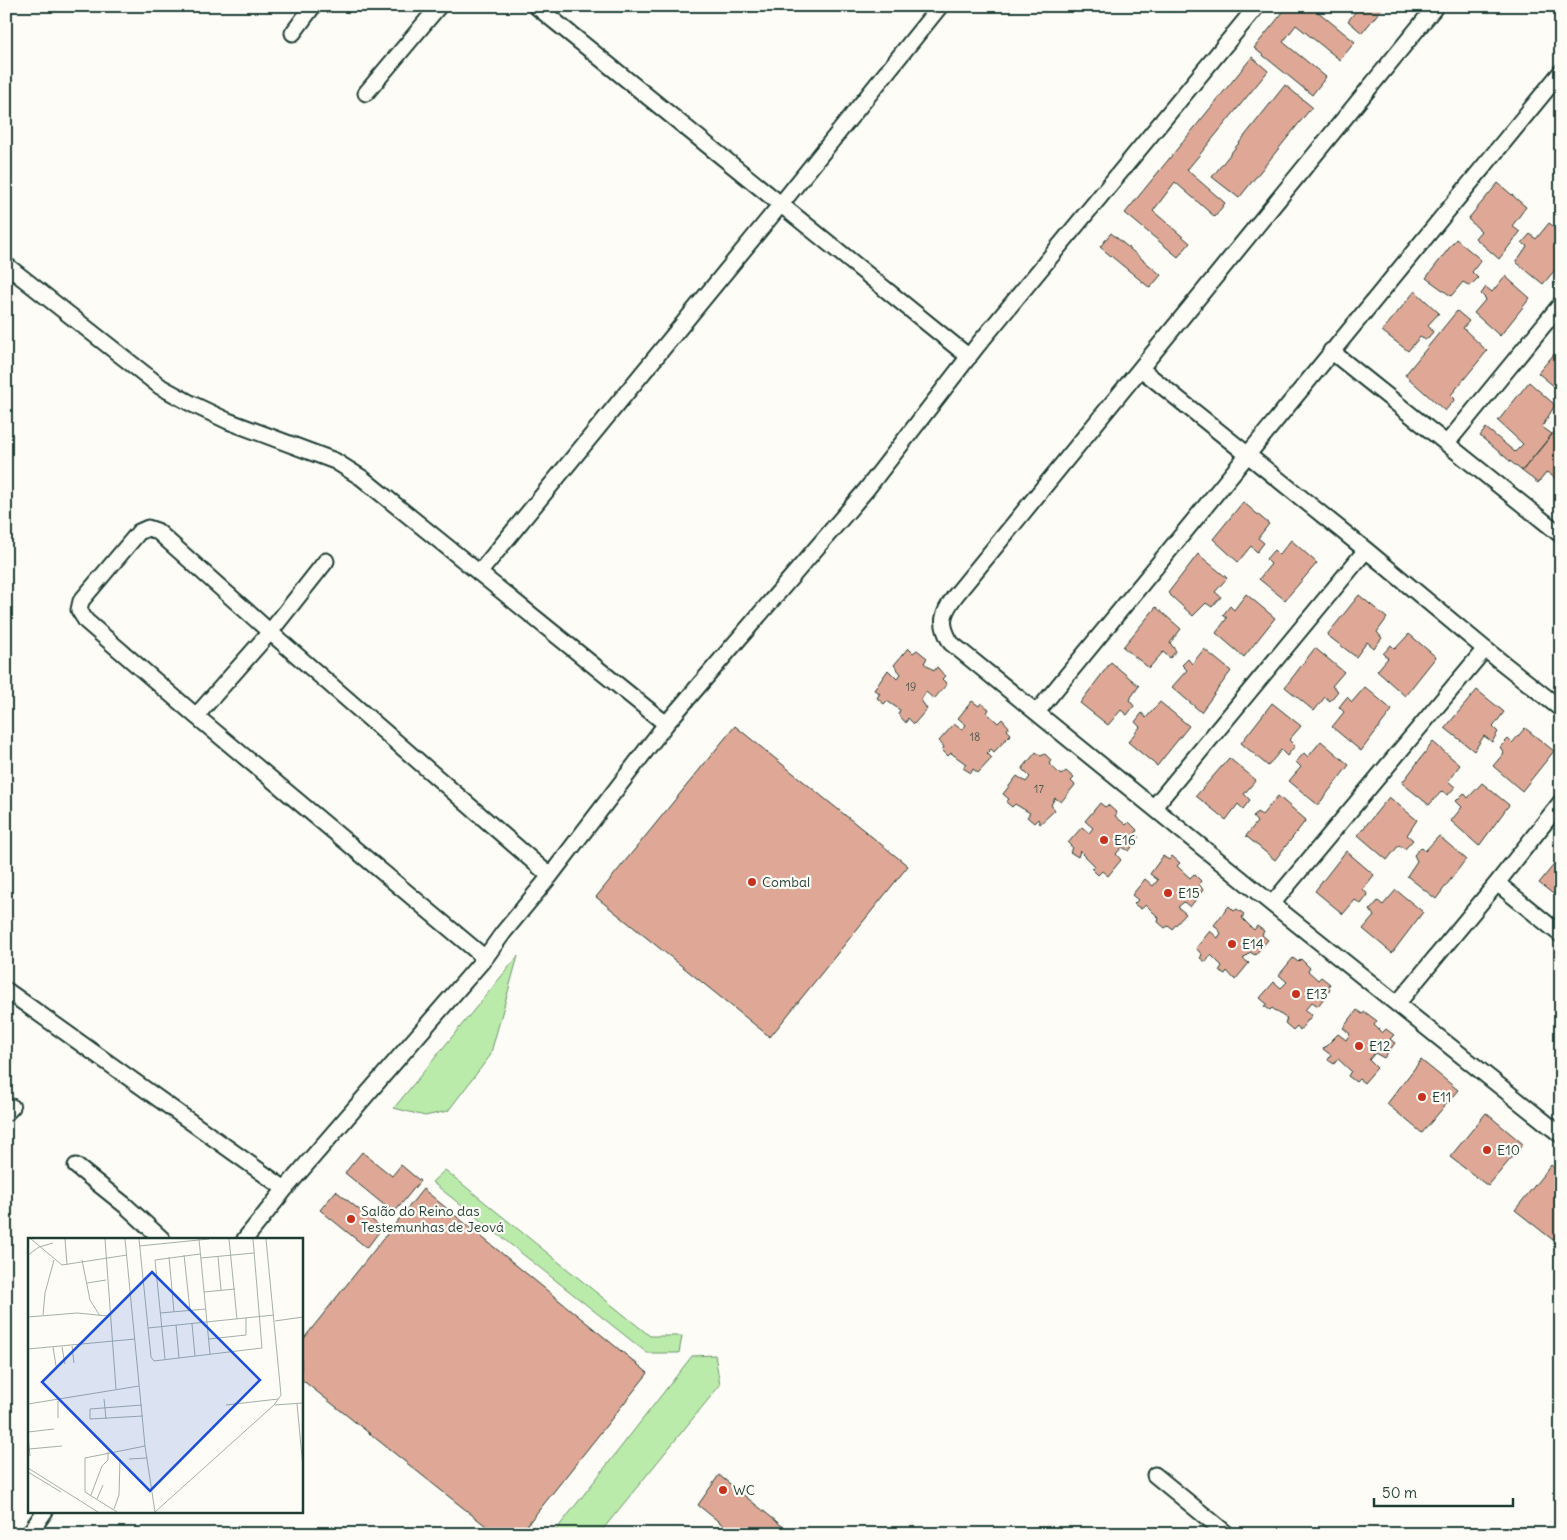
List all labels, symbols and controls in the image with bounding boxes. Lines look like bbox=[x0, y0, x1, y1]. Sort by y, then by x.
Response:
house number: 19 bbox=[906, 680, 916, 694]
house number: 18 bbox=[970, 730, 980, 744]
house number: 17 bbox=[1034, 782, 1044, 796]
place label: E16 bbox=[1114, 831, 1136, 849]
marker: E16 bbox=[1098, 834, 1110, 846]
place label: Combal bbox=[762, 873, 810, 891]
marker: Combal bbox=[746, 876, 758, 888]
place label: E15 bbox=[1178, 884, 1200, 902]
marker: E15 bbox=[1162, 887, 1174, 899]
place label: E14 bbox=[1242, 935, 1264, 953]
marker: E14 bbox=[1226, 938, 1238, 950]
place label: E13 bbox=[1306, 985, 1328, 1003]
marker: E13 bbox=[1290, 988, 1302, 1000]
place label: E12 bbox=[1369, 1037, 1391, 1055]
marker: E12 bbox=[1353, 1040, 1365, 1052]
place label: E11 bbox=[1432, 1088, 1451, 1106]
marker: E11 bbox=[1416, 1091, 1428, 1103]
place label: E10 bbox=[1497, 1141, 1520, 1159]
marker: E10 bbox=[1481, 1144, 1493, 1156]
place label: Salão do Reino das Testemunhas de Jeová bbox=[361, 1202, 504, 1236]
marker: Salão do Reino das Testemunhas de Jeová bbox=[345, 1213, 357, 1225]
inset map bbox=[28, 1238, 302, 1512]
scale bar bbox=[1374, 1475, 1513, 1507]
place label: WC bbox=[733, 1481, 755, 1499]
text: 50 m bbox=[1382, 1483, 1417, 1502]
marker: WC bbox=[717, 1484, 729, 1496]

